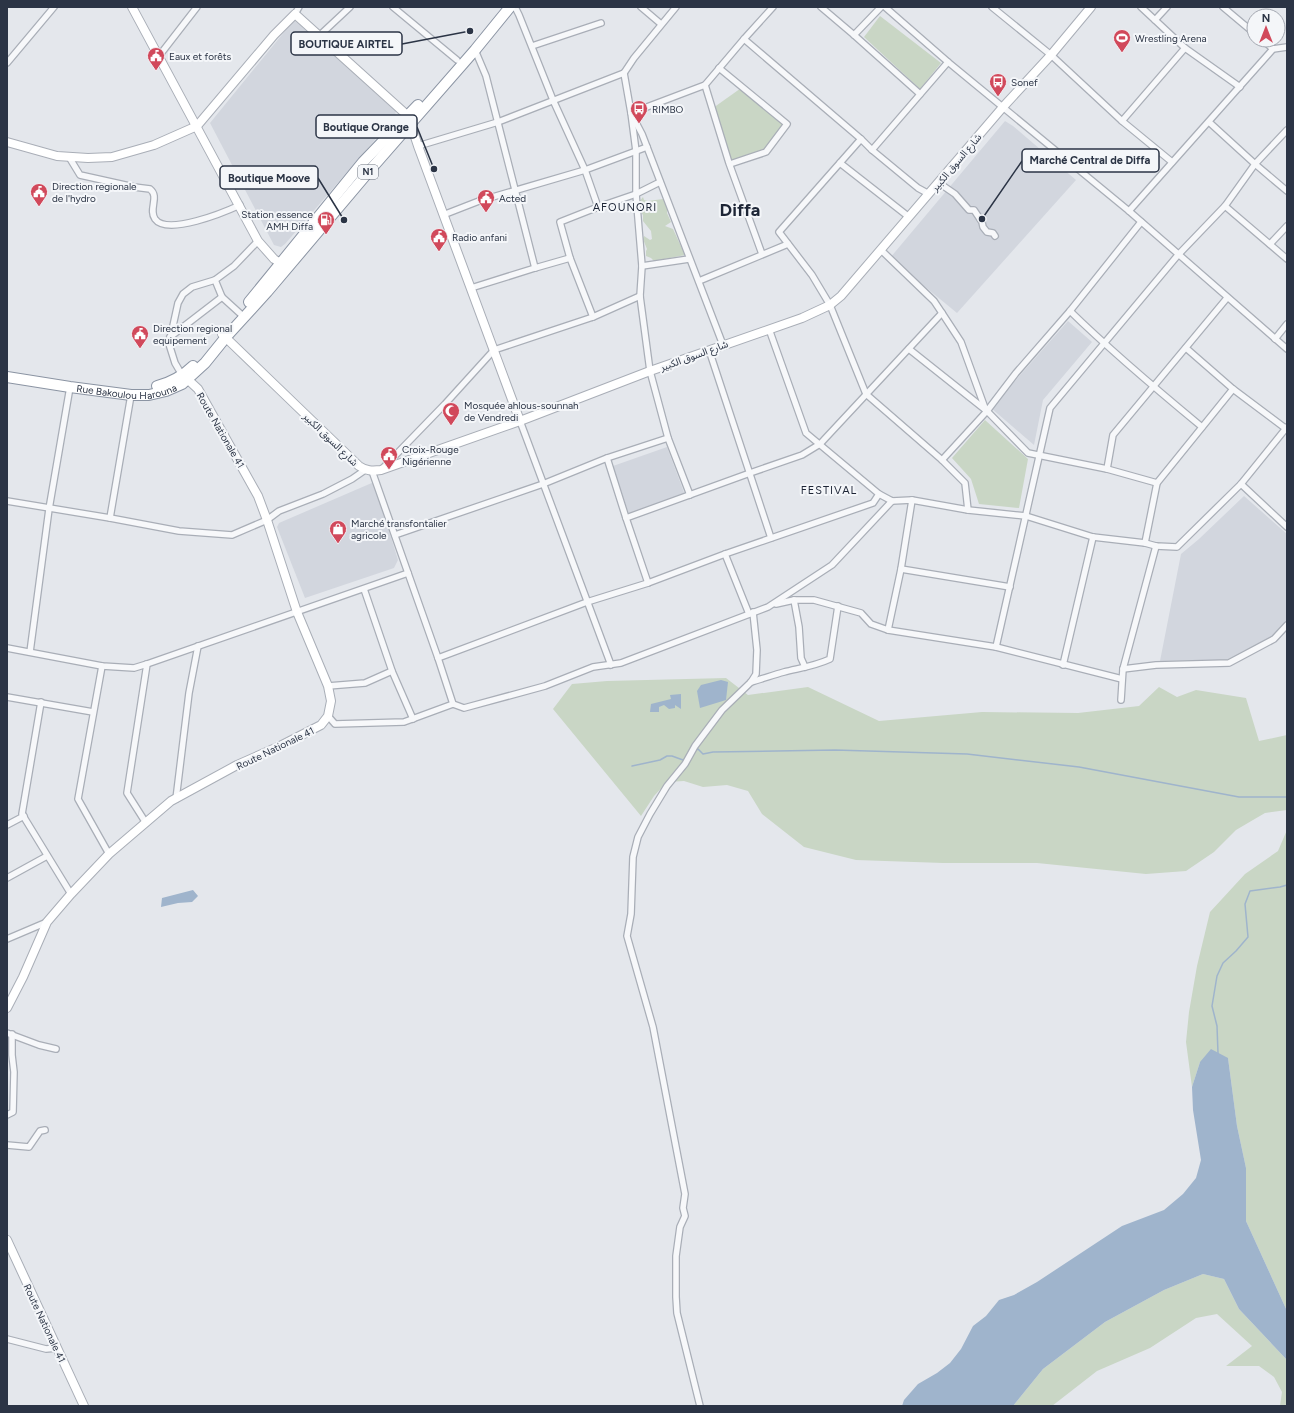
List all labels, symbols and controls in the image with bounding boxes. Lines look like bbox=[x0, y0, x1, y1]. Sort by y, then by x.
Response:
north arrow bbox=[1246, 8, 1286, 48]
text: N bbox=[1262, 12, 1270, 25]
sports icon: Wrestling Arena bbox=[1112, 28, 1132, 53]
callout: BOUTIQUE AIRTEL bbox=[291, 32, 402, 55]
place label: Wrestling Arena bbox=[1135, 32, 1207, 45]
text: BOUTIQUE AIRTEL bbox=[299, 38, 394, 51]
public building icon: Eaux et forêts bbox=[146, 46, 166, 71]
place label: Eaux et forêts bbox=[169, 50, 232, 63]
bus stop icon: Sonef bbox=[988, 72, 1008, 97]
place label: Sonef bbox=[1011, 76, 1038, 89]
bus stop icon: RIMBO bbox=[629, 99, 649, 124]
place label: RIMBO bbox=[652, 103, 684, 116]
callout: Boutique Orange bbox=[316, 115, 417, 138]
text: Boutique Orange bbox=[323, 121, 409, 134]
street label: شارع السوق الكبير bbox=[928, 131, 985, 195]
callout: Marché Central de Diffa bbox=[1022, 149, 1159, 172]
text: Marché Central de Diffa bbox=[1030, 154, 1151, 167]
road number: N1 bbox=[358, 165, 378, 179]
callout: Boutique Moove bbox=[220, 166, 318, 189]
text: Boutique Moove bbox=[228, 172, 310, 185]
place label: Direction regionale de l'hydro bbox=[52, 180, 137, 205]
public building icon: Direction regionale de l'hydro bbox=[29, 182, 49, 207]
public building icon: Acted bbox=[476, 188, 496, 213]
place label: Acted bbox=[499, 192, 526, 205]
district label: Diffa bbox=[720, 199, 760, 221]
district label: AFOUNORI bbox=[593, 201, 657, 214]
place label: Station essence AMH Diffa bbox=[241, 208, 314, 233]
fuel station icon: Station essence AMH Diffa bbox=[316, 210, 336, 235]
public building icon: Radio anfani bbox=[429, 227, 449, 252]
place label: Radio anfani bbox=[452, 231, 507, 244]
place label: Direction regional equipement bbox=[153, 322, 232, 347]
public building icon: Direction regional equipement bbox=[130, 324, 150, 349]
street label: شارع السوق الكبير bbox=[657, 337, 730, 375]
street label: Rue Bakoulou Harouna bbox=[76, 381, 179, 402]
street label: Route Nationale 41 bbox=[194, 390, 248, 470]
place label: Mosquée ahlous-sounnah de Vendredi bbox=[464, 399, 579, 424]
mosque icon: Mosquée ahlous-sounnah de Vendredi bbox=[441, 401, 461, 426]
street label: شارع السوق الكبير bbox=[299, 409, 361, 470]
place label: Croix-Rouge Nigérienne bbox=[402, 443, 459, 468]
public building icon: Croix-Rouge Nigérienne bbox=[379, 445, 399, 470]
district label: FESTIVAL bbox=[801, 484, 857, 497]
place label: Marché transfontalier agricole bbox=[351, 517, 447, 542]
shop icon: Marché transfontalier agricole bbox=[328, 519, 348, 544]
street label: Route Nationale 41 bbox=[234, 724, 316, 773]
street label: Route Nationale 41 bbox=[21, 1282, 68, 1365]

